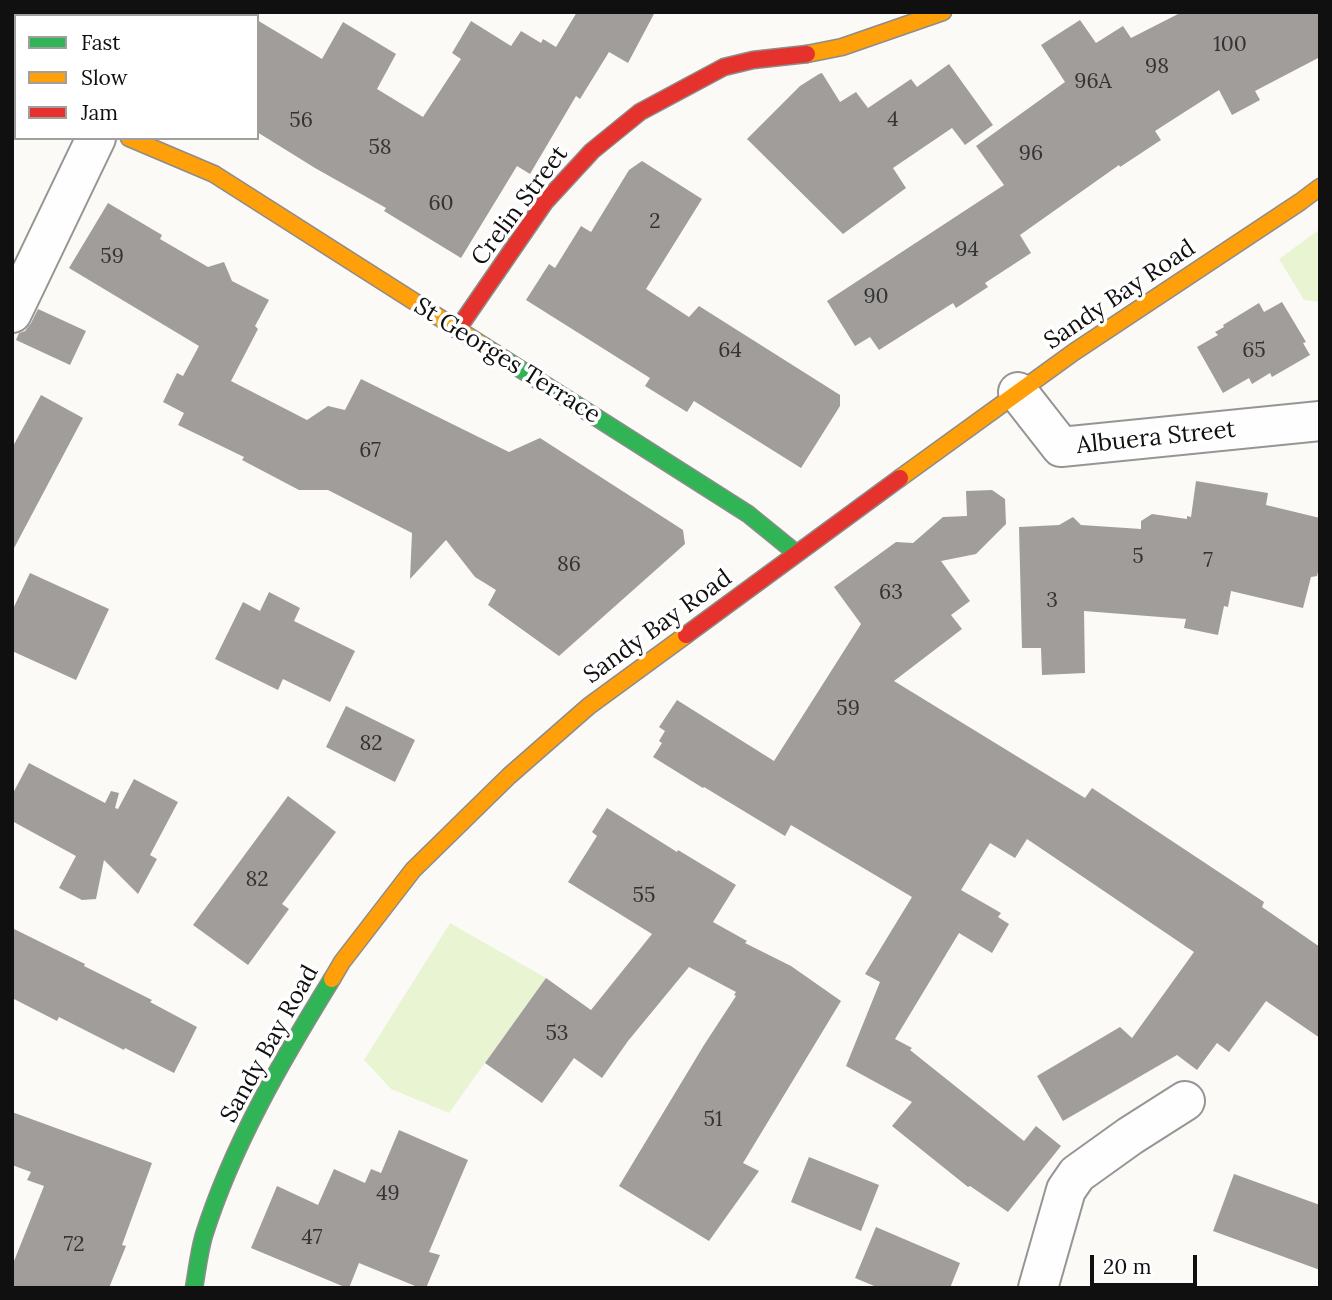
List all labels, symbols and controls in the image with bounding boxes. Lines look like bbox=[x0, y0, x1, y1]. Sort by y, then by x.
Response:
legend bbox=[14, 14, 259, 140]
text: Fast bbox=[81, 29, 120, 56]
house number: 100 bbox=[1213, 32, 1247, 58]
house number: 98 bbox=[1145, 54, 1169, 80]
text: Slow bbox=[81, 64, 128, 91]
house number: 96A bbox=[1074, 69, 1112, 95]
text: Jam bbox=[81, 99, 118, 126]
house number: 4 bbox=[887, 107, 899, 133]
house number: 56 bbox=[289, 108, 313, 134]
house number: 58 bbox=[368, 135, 392, 161]
street label: Crelin Street bbox=[466, 141, 574, 271]
house number: 96 bbox=[1019, 141, 1043, 167]
house number: 60 bbox=[428, 191, 454, 217]
house number: 2 bbox=[649, 209, 661, 235]
street label: Sandy Bay Road bbox=[1039, 234, 1201, 356]
house number: 94 bbox=[955, 237, 979, 263]
house number: 59 bbox=[100, 244, 124, 270]
house number: 90 bbox=[863, 284, 889, 310]
street label: St Georges Terrace bbox=[409, 292, 605, 430]
house number: 64 bbox=[718, 338, 742, 364]
house number: 65 bbox=[1242, 338, 1266, 364]
street label: Albuera Street bbox=[1075, 415, 1237, 461]
house number: 67 bbox=[359, 438, 381, 464]
house number: 5 bbox=[1132, 544, 1144, 570]
house number: 7 bbox=[1203, 548, 1213, 574]
house number: 86 bbox=[557, 552, 581, 578]
street label: Sandy Bay Road bbox=[579, 564, 737, 690]
house number: 63 bbox=[879, 580, 903, 606]
house number: 3 bbox=[1046, 588, 1058, 614]
house number: 59 bbox=[836, 696, 860, 722]
house number: 82 bbox=[359, 731, 383, 757]
house number: 82 bbox=[245, 867, 269, 893]
house number: 55 bbox=[633, 883, 655, 909]
street label: Sandy Bay Road bbox=[215, 960, 325, 1128]
house number: 53 bbox=[545, 1021, 569, 1047]
house number: 51 bbox=[703, 1107, 723, 1133]
house number: 49 bbox=[376, 1181, 400, 1207]
house number: 47 bbox=[301, 1225, 323, 1251]
house number: 72 bbox=[64, 1232, 84, 1258]
scale bar bbox=[1094, 1240, 1201, 1284]
text: 20 m bbox=[1103, 1253, 1152, 1280]

